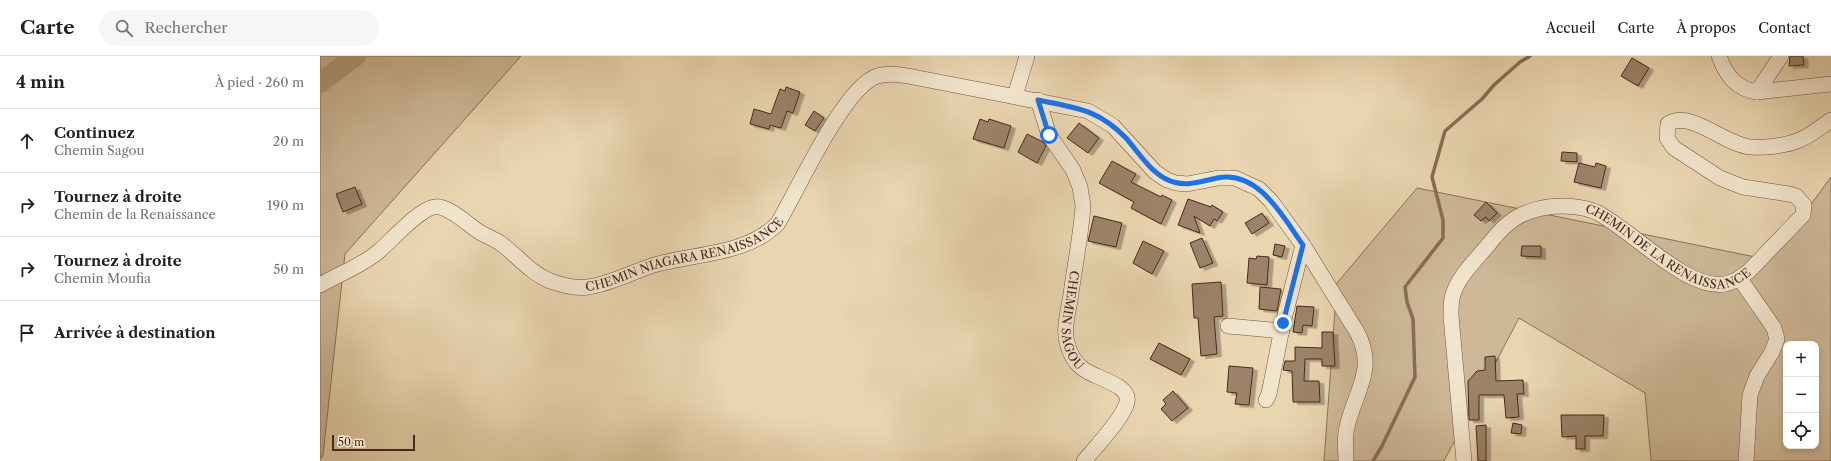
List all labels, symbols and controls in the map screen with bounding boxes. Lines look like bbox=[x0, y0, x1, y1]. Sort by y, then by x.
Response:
search box bbox=[99, 10, 379, 46]
text: Carte bbox=[20, 16, 75, 39]
icon: search bbox=[113, 17, 135, 39]
text: Rechercher bbox=[145, 18, 228, 37]
text: Accueil bbox=[1546, 19, 1596, 37]
text: Carte bbox=[1618, 19, 1654, 37]
text: À propos bbox=[1676, 19, 1736, 37]
text: Contact bbox=[1758, 19, 1811, 37]
text: 4 min bbox=[16, 72, 65, 92]
text: À pied · 260 m bbox=[215, 74, 304, 90]
text: Continuez bbox=[54, 123, 135, 142]
route start bbox=[1040, 126, 1058, 144]
icon: ahead bbox=[16, 130, 38, 152]
text: 20 m bbox=[273, 133, 304, 149]
text: Chemin Sagou bbox=[54, 142, 144, 158]
text: Tournez à droite bbox=[54, 187, 182, 206]
icon: right bbox=[16, 194, 38, 216]
text: 190 m bbox=[267, 197, 304, 213]
street label: CHEMIN DE LA RENAISSANCE bbox=[1584, 201, 1753, 292]
text: Chemin de la Renaissance bbox=[54, 206, 216, 222]
street label: CHEMIN NIAGARA RENAISSANCE bbox=[584, 215, 787, 294]
text: Tournez à droite bbox=[54, 251, 182, 270]
icon: right bbox=[16, 258, 38, 280]
text: 50 m bbox=[273, 261, 304, 277]
text: Chemin Moufia bbox=[54, 270, 151, 286]
street label: CHEMIN SAGOU bbox=[1059, 270, 1087, 373]
route end bbox=[1274, 314, 1292, 332]
icon: arrive bbox=[16, 322, 38, 344]
text: Arrivée à destination bbox=[54, 323, 216, 342]
map controls bbox=[1783, 341, 1819, 449]
button: + bbox=[1783, 341, 1819, 377]
button: − bbox=[1783, 377, 1819, 413]
button: locate bbox=[1783, 413, 1819, 449]
scale bar bbox=[332, 433, 415, 452]
text: 50 m bbox=[338, 435, 364, 449]

